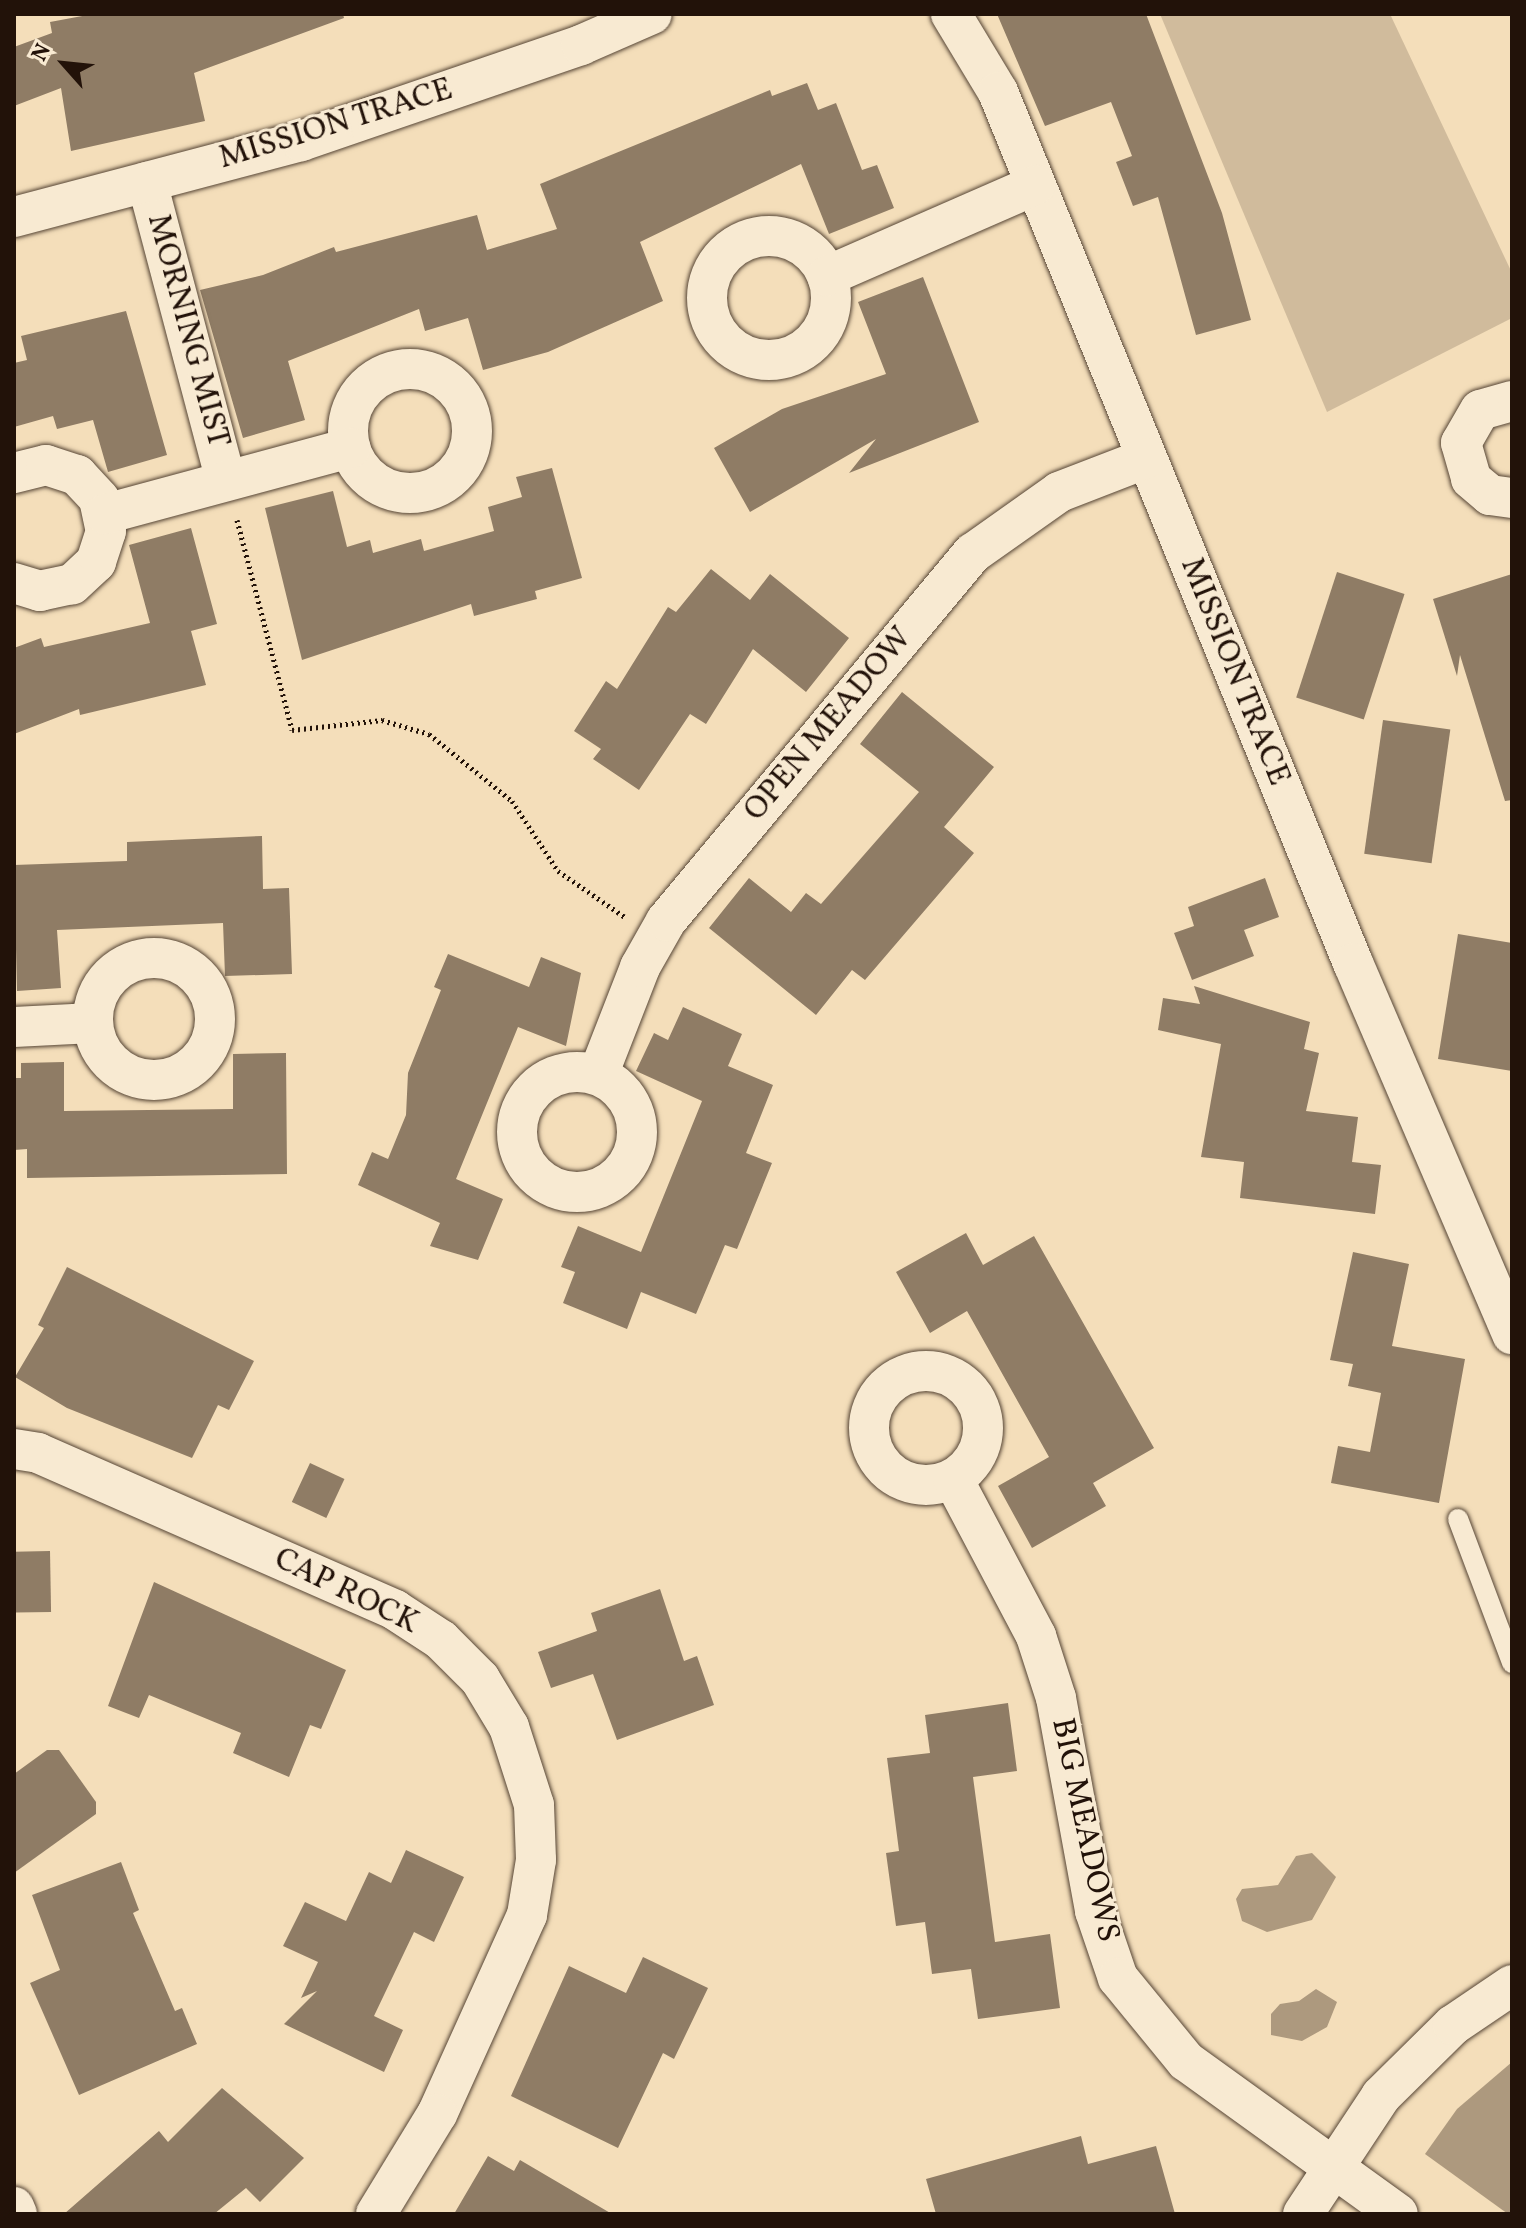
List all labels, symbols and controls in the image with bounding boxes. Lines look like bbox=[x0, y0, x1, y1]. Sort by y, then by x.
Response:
north arrow bbox=[24, 24, 104, 104]
text: N bbox=[25, 39, 60, 67]
street label: MISSION TRACE bbox=[214, 71, 458, 179]
street label: MORNING MIST bbox=[137, 210, 237, 452]
street label: MISSION TRACE bbox=[1171, 552, 1297, 792]
street label: OPEN MEADOW bbox=[737, 620, 921, 830]
street label: CAP ROCK bbox=[268, 1541, 424, 1643]
street label: BIG MEADOWS bbox=[1042, 1715, 1126, 1945]

